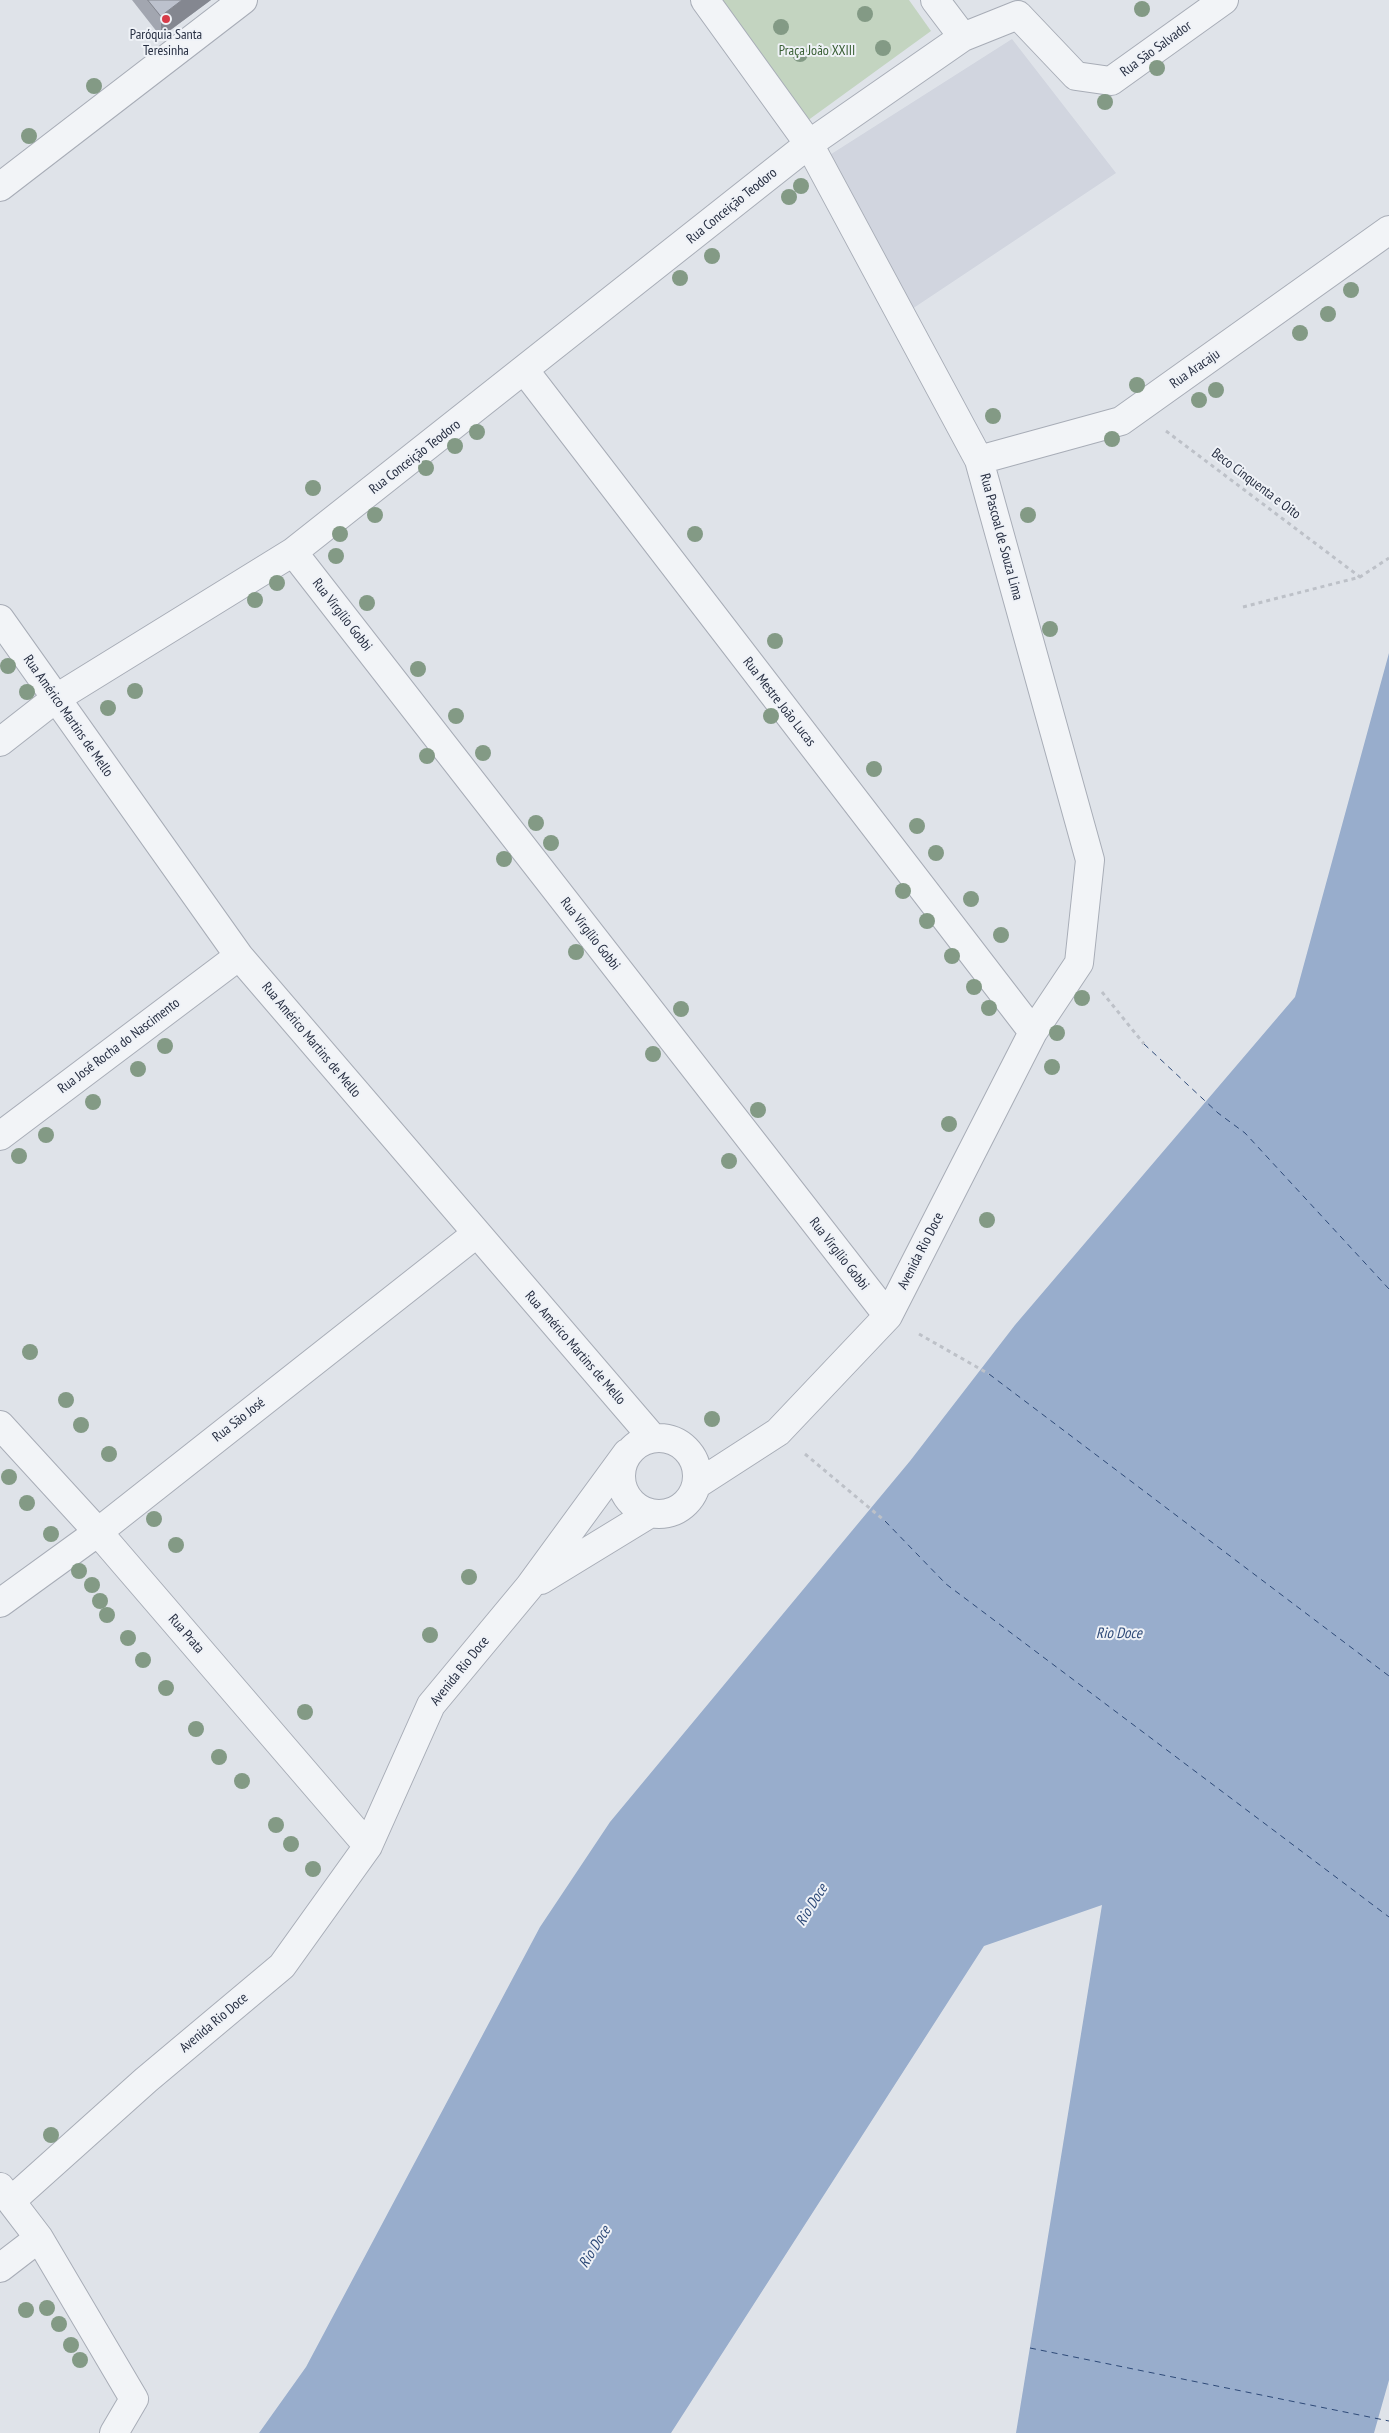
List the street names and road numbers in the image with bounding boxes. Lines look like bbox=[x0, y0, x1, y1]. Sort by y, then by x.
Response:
street label: Rua São Salvador bbox=[1117, 18, 1195, 80]
street label: Rua Conceição Teodoro bbox=[683, 164, 781, 248]
street label: Rua Aracaju bbox=[1167, 346, 1223, 392]
street label: Rua Conceição Teodoro bbox=[366, 416, 464, 498]
street label: Beco Cinquenta e Oito bbox=[1208, 445, 1304, 523]
street label: Rua Pascoal de Souza Lima bbox=[976, 472, 1026, 602]
street label: Rua Virgílio Gobbi bbox=[309, 575, 375, 655]
street label: Rua Américo Martins de Mello bbox=[20, 652, 116, 780]
street label: Rua Mestre João Lucas bbox=[739, 654, 819, 750]
street label: Rua Virgílio Gobbi bbox=[557, 894, 623, 974]
street label: Rua Américo Martins de Mello bbox=[258, 979, 364, 1101]
street label: Rua José Rocha do Nascimento bbox=[55, 995, 183, 1097]
street label: Avenida Rio Doce bbox=[894, 1210, 948, 1292]
street label: Rua Virgílio Gobbi bbox=[806, 1214, 872, 1294]
street label: Rua Américo Martins de Mello bbox=[521, 1288, 629, 1408]
street label: Rua São José bbox=[209, 1394, 269, 1446]
street label: Rua Prata bbox=[165, 1611, 207, 1657]
street label: Avenida Rio Doce bbox=[427, 1633, 493, 1709]
street label: Avenida Rio Doce bbox=[176, 1990, 252, 2056]

